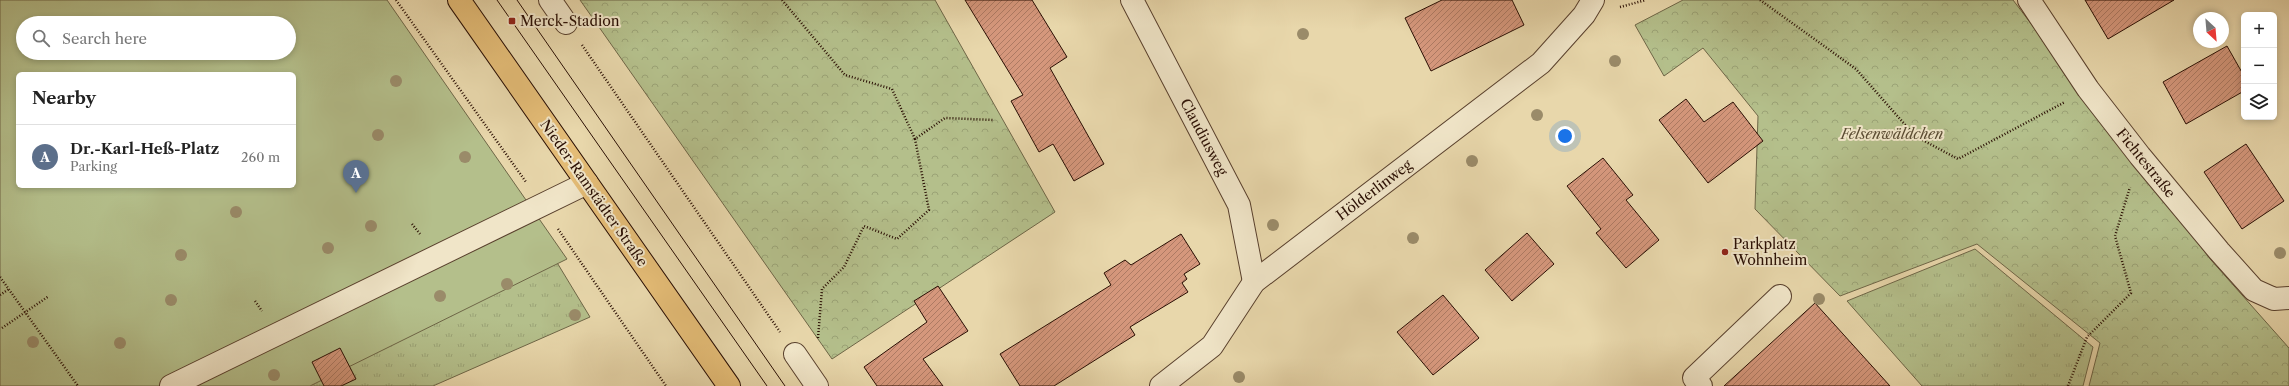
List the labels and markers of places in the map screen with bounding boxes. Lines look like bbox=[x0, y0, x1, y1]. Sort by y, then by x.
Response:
place label: Merck-Stadion bbox=[520, 12, 620, 30]
marker: Merck-Stadion bbox=[507, 16, 517, 26]
pin: A bbox=[343, 160, 369, 193]
place label: Parkplatz Wohnheim bbox=[1732, 235, 1807, 269]
marker: Parkplatz Wohnheim bbox=[1720, 247, 1730, 257]

